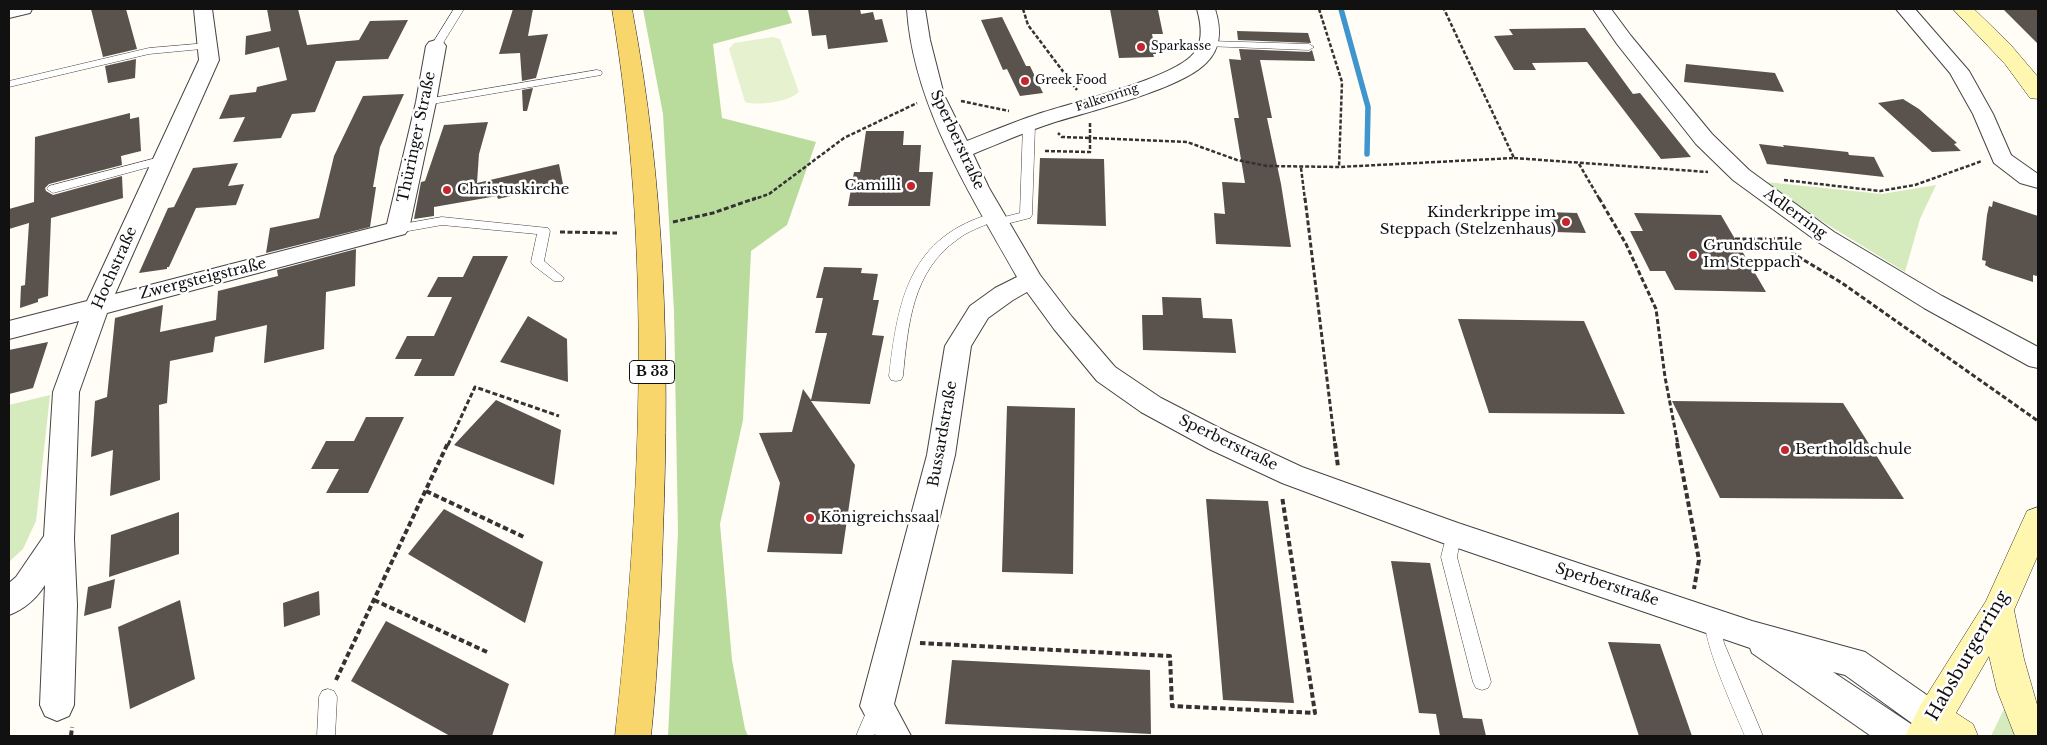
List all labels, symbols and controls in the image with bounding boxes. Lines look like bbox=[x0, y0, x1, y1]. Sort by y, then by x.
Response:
place label: Sparkasse bbox=[1151, 40, 1211, 54]
marker: Sparkasse bbox=[1135, 41, 1147, 53]
street label: Thüringer Straße bbox=[394, 70, 440, 204]
place label: Greek Food bbox=[1035, 74, 1107, 88]
marker: Greek Food bbox=[1019, 75, 1031, 87]
street label: Falkenring bbox=[1074, 81, 1140, 115]
street label: Sperberstraße bbox=[926, 87, 988, 193]
place label: Camilli bbox=[845, 177, 901, 195]
marker: Camilli bbox=[905, 180, 917, 192]
place label: Christuskirche bbox=[457, 181, 569, 199]
marker: Christuskirche bbox=[441, 184, 453, 196]
street label: Adlerring bbox=[1760, 185, 1830, 243]
place label: Kinderkrippe im Steppach (Stelzenhaus) bbox=[1380, 204, 1556, 239]
marker: Kinderkrippe im Steppach (Stelzenhaus) bbox=[1560, 216, 1572, 228]
street label: Hochstraße bbox=[89, 224, 141, 312]
place label: Grundschule Im Steppach bbox=[1703, 237, 1802, 272]
marker: Grundschule Im Steppach bbox=[1687, 249, 1699, 261]
street label: Zwergsteigstraße bbox=[138, 255, 268, 303]
road number: B 33 bbox=[630, 361, 674, 384]
street label: Bussardstraße bbox=[925, 380, 961, 488]
street label: Sperberstraße bbox=[1176, 411, 1280, 475]
place label: Bertholdschule bbox=[1795, 441, 1912, 459]
marker: Bertholdschule bbox=[1779, 444, 1791, 456]
place label: Königreichssaal bbox=[820, 509, 940, 527]
marker: Königreichssaal bbox=[804, 512, 816, 524]
street label: Sperberstraße bbox=[1553, 560, 1661, 610]
street label: Habsburgerring bbox=[1922, 587, 2014, 725]

